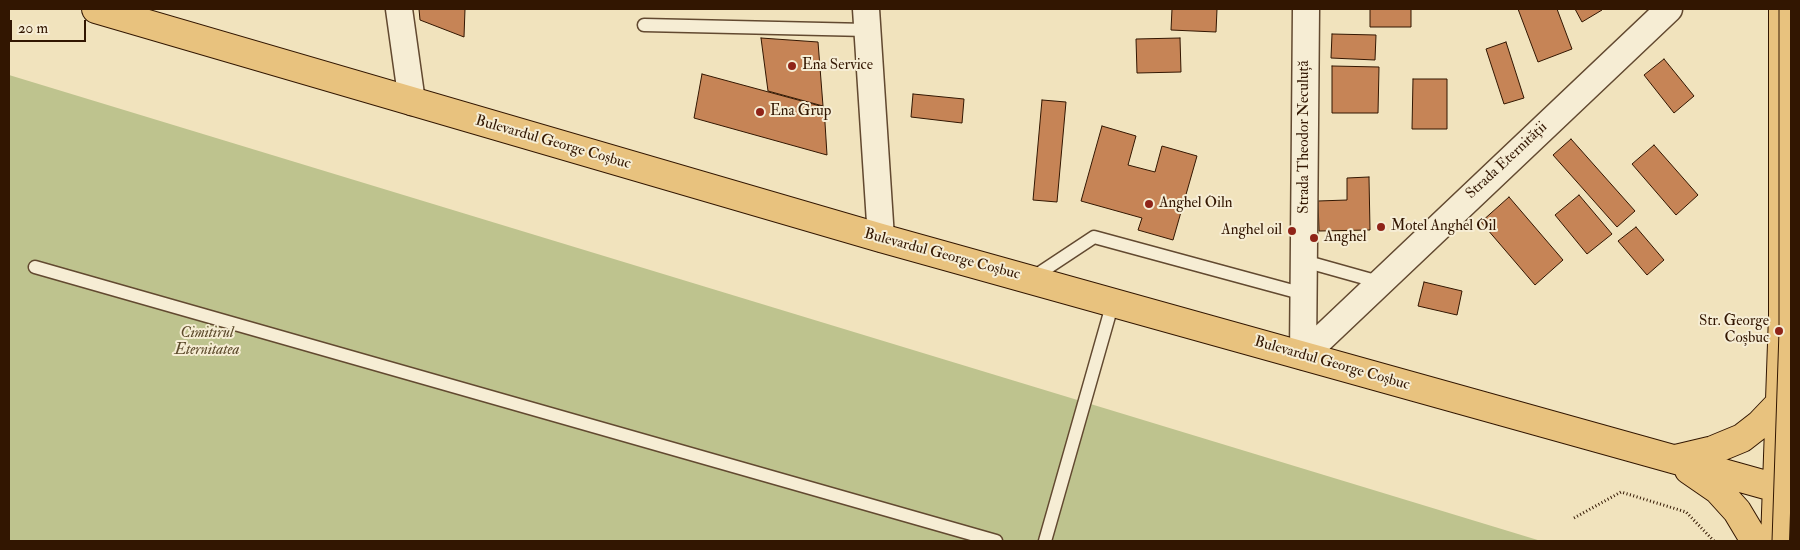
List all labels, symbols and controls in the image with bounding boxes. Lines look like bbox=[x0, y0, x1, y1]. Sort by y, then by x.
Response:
scale bar bbox=[12, 10, 89, 42]
text: 20 m bbox=[18, 19, 48, 38]
place label: Ena Service bbox=[802, 57, 873, 75]
marker: Ena Service bbox=[786, 60, 798, 72]
street label: Strada Theodor Neculuță bbox=[1296, 60, 1314, 214]
place label: Ena Grup bbox=[770, 103, 831, 121]
marker: Ena Grup bbox=[754, 106, 766, 118]
street label: Bulevardul George Coșbuc bbox=[473, 112, 633, 174]
street label: Strada Eternității bbox=[1463, 119, 1551, 203]
place label: Anghel Oiln bbox=[1159, 195, 1233, 213]
marker: Anghel Oiln bbox=[1143, 198, 1155, 210]
place label: Motel Anghel Oil bbox=[1391, 218, 1496, 236]
marker: Motel Anghel Oil bbox=[1375, 221, 1387, 233]
place label: Anghel oil bbox=[1221, 222, 1282, 240]
marker: Anghel oil bbox=[1286, 225, 1298, 237]
street label: Bulevardul George Coșbuc bbox=[862, 226, 1022, 284]
place label: Anghel bbox=[1324, 229, 1367, 247]
marker: Anghel bbox=[1308, 232, 1320, 244]
place label: Str. George Coșbuc bbox=[1699, 313, 1769, 348]
park label: Cimitirul Eternitatea bbox=[174, 325, 240, 360]
marker: Str. George Coșbuc bbox=[1773, 325, 1785, 337]
street label: Bulevardul George Coșbuc bbox=[1252, 333, 1412, 395]

